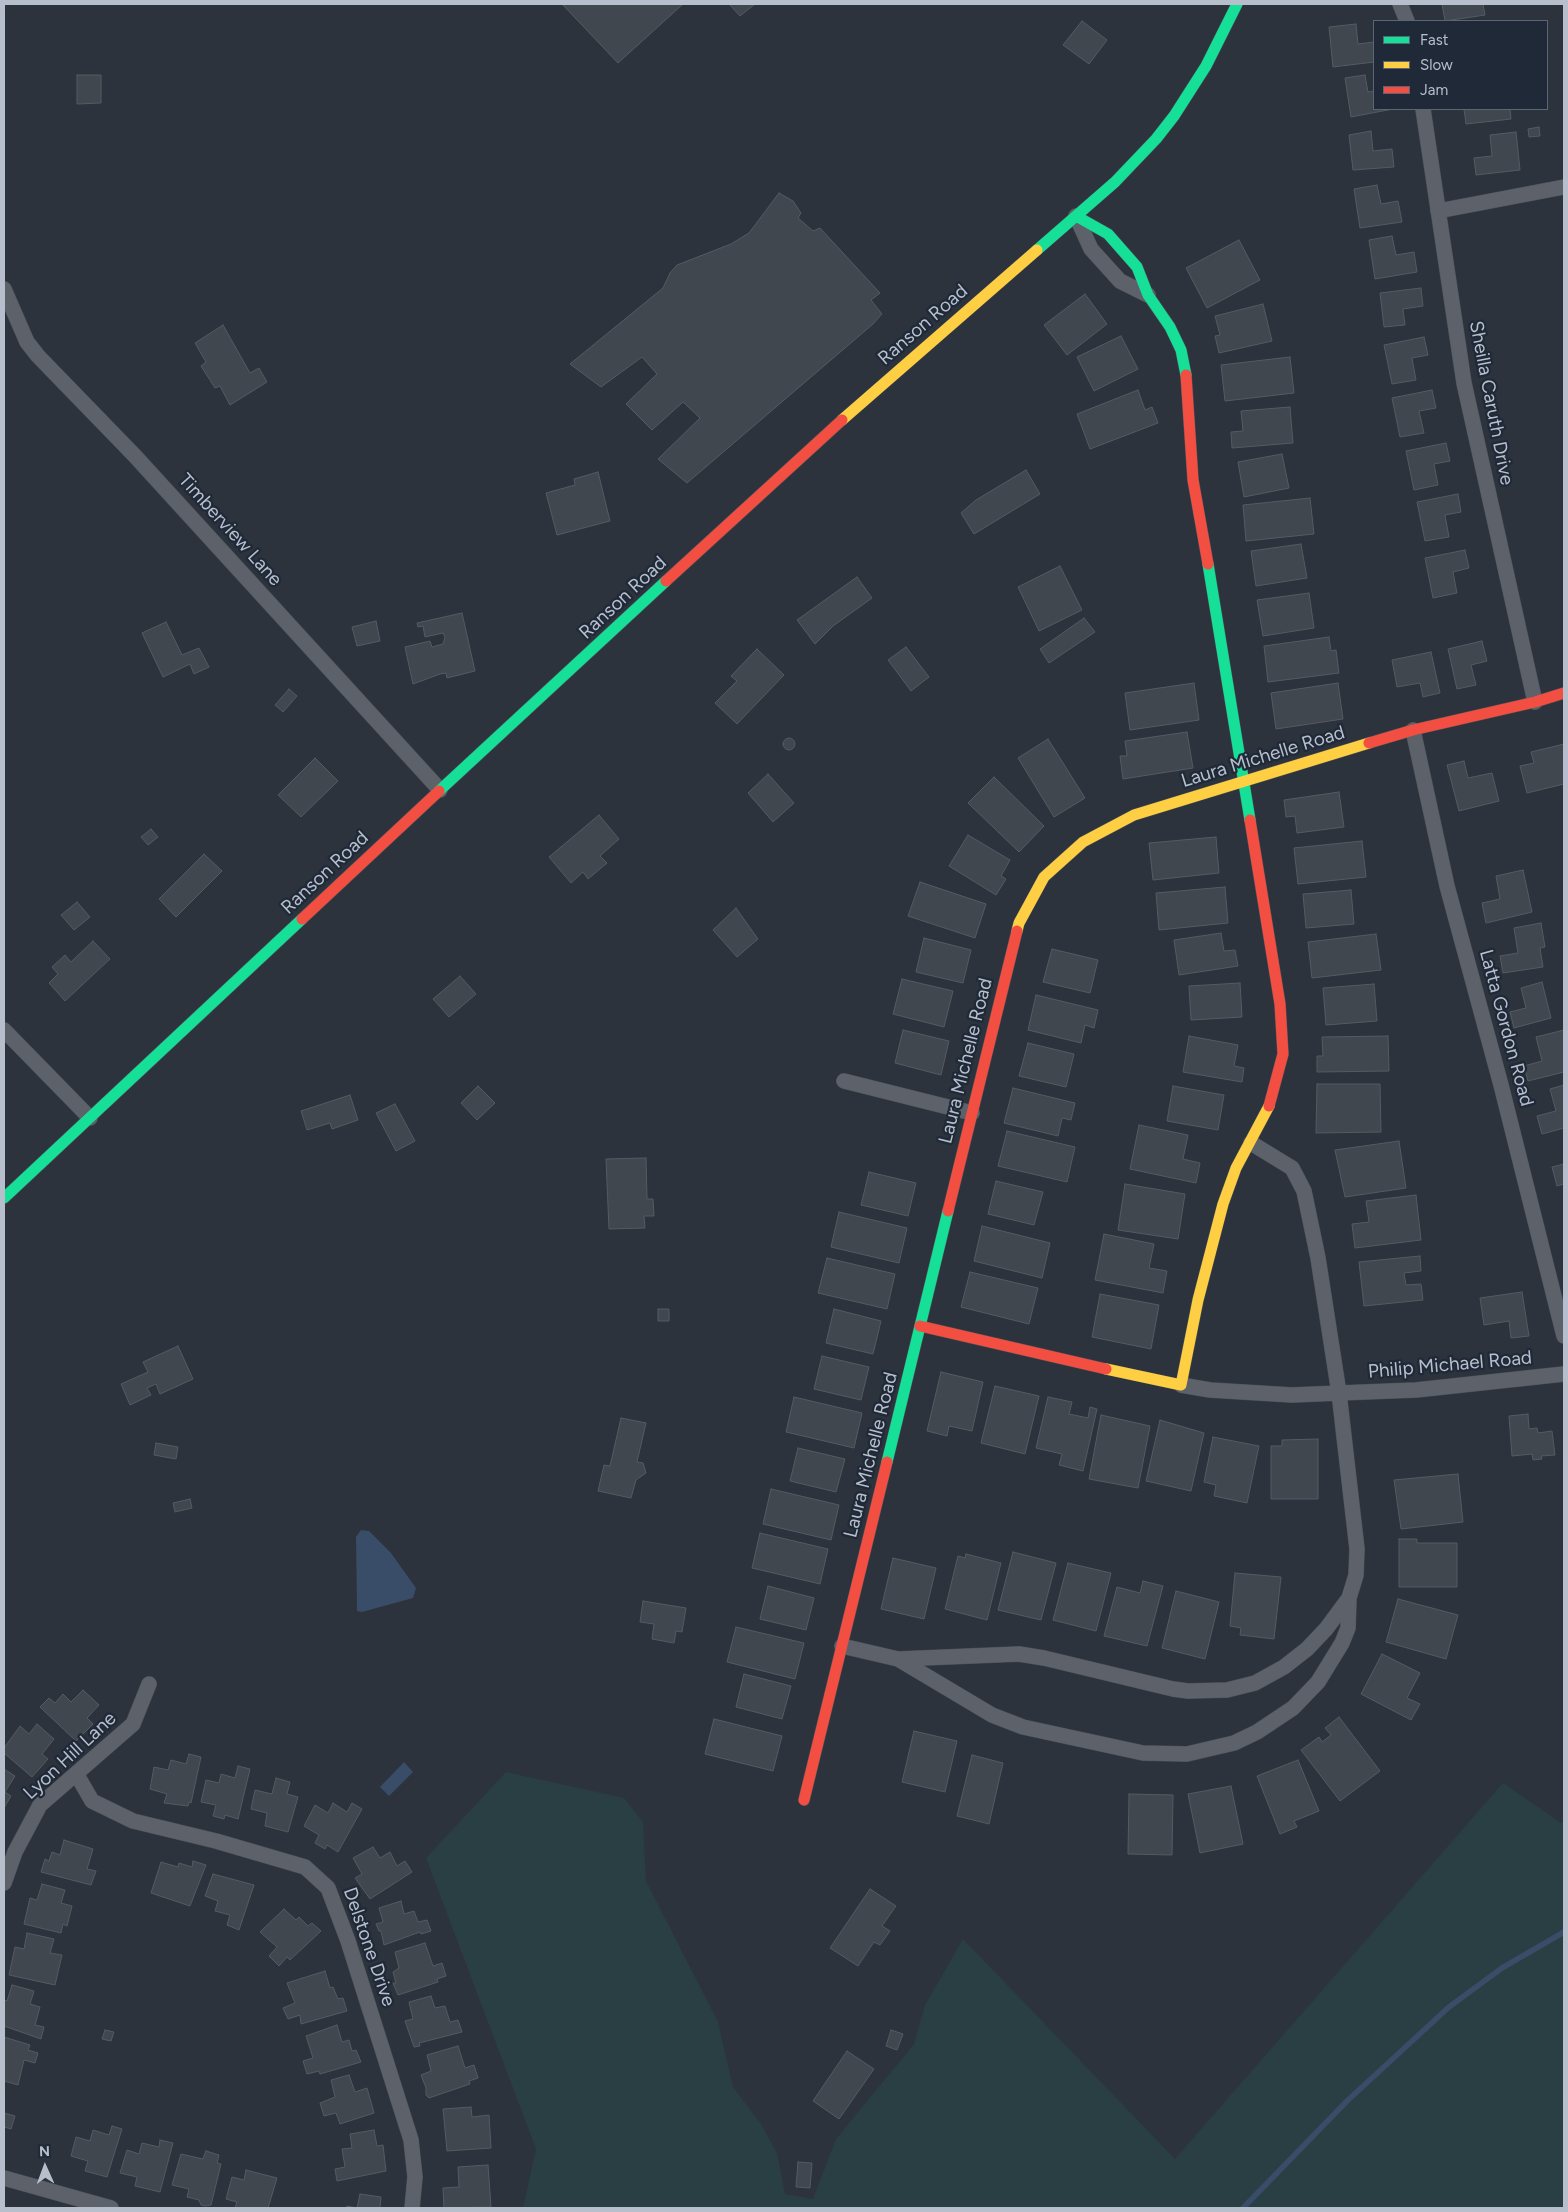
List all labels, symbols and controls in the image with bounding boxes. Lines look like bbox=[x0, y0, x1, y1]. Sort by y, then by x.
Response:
legend bbox=[1373, 20, 1548, 110]
text: Fast bbox=[1420, 31, 1448, 49]
text: Slow bbox=[1420, 56, 1453, 74]
text: Jam bbox=[1420, 81, 1448, 99]
street label: Ranson Road bbox=[874, 280, 972, 370]
street label: Sheilla Caruth Drive bbox=[1464, 319, 1518, 487]
street label: Timberview Lane bbox=[174, 469, 286, 591]
street label: Ranson Road bbox=[575, 552, 671, 644]
street label: Laura Michelle Road bbox=[1178, 721, 1348, 793]
street label: Ranson Road bbox=[277, 827, 373, 919]
street label: Latta Gordon Road bbox=[1474, 947, 1538, 1109]
street label: Laura Michelle Road bbox=[934, 976, 998, 1146]
street label: Philip Michael Road bbox=[1367, 1346, 1533, 1384]
street label: Laura Michelle Road bbox=[839, 1370, 903, 1540]
street label: Lyon Hill Lane bbox=[19, 1707, 121, 1805]
street label: Delstone Drive bbox=[338, 1885, 400, 2009]
north arrow bbox=[20, 2142, 70, 2192]
text: N bbox=[39, 2143, 50, 2160]

